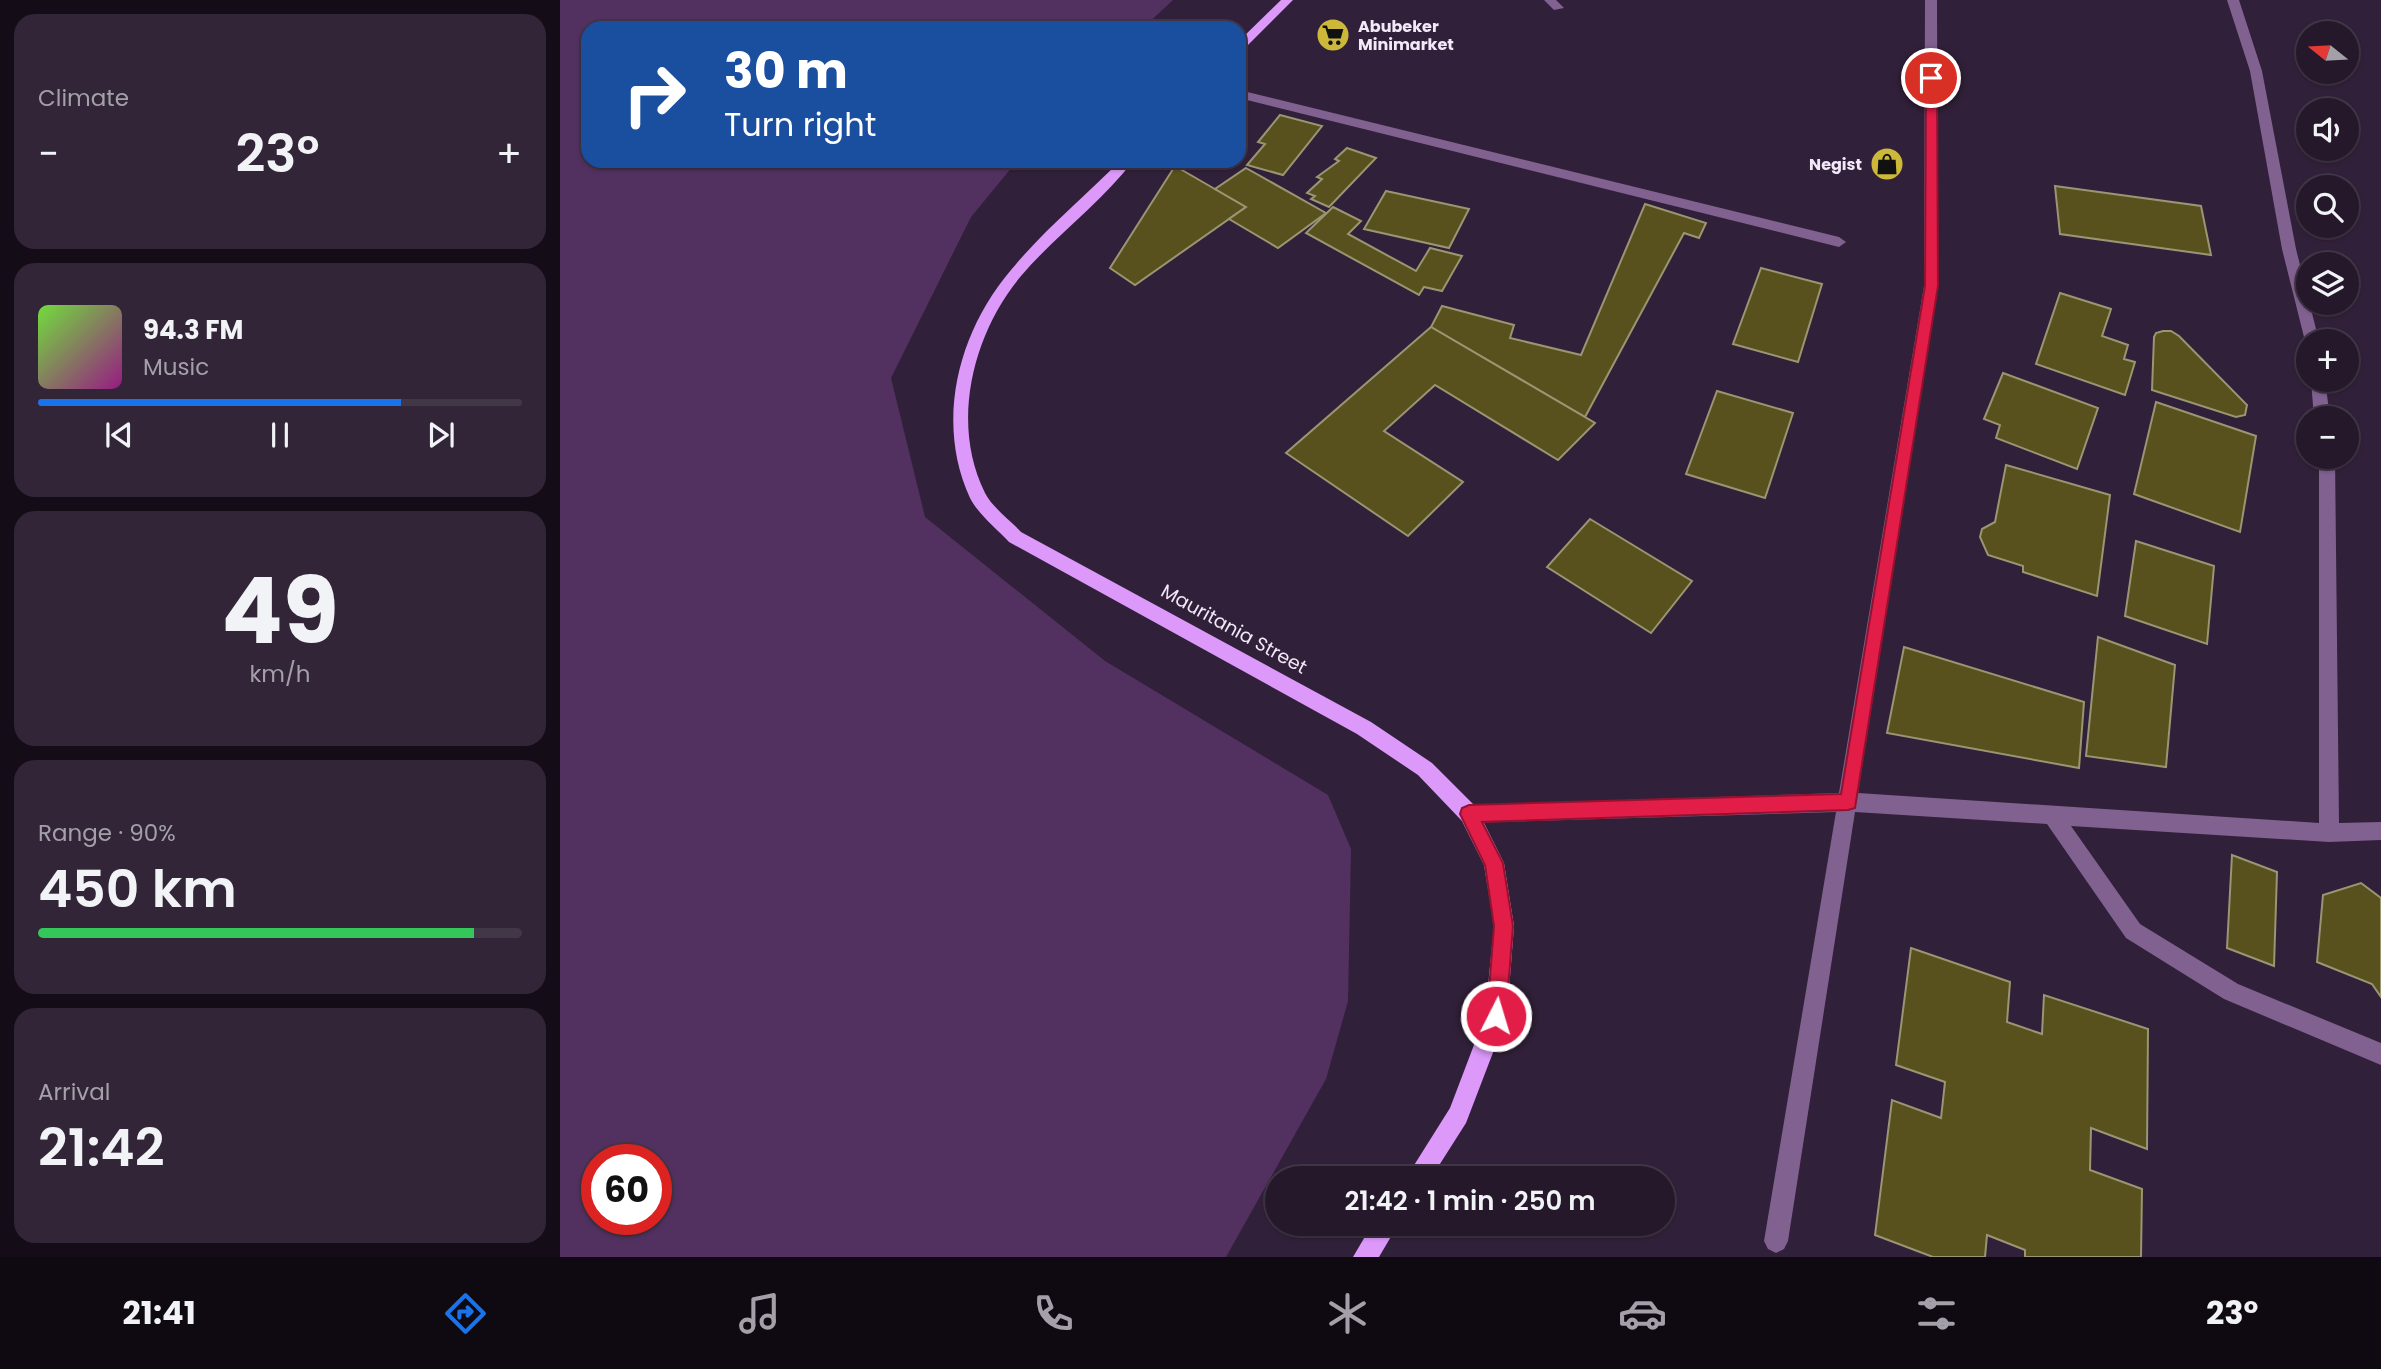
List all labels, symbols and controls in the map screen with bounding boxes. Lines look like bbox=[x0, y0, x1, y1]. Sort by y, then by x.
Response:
place label: Abubeker Minimarket bbox=[1358, 15, 1454, 56]
supermarket icon: Abubeker Minimarket bbox=[1314, 16, 1352, 54]
north arrow bbox=[2296, 21, 2359, 84]
map controls bbox=[2296, 21, 2359, 469]
text: 30 m bbox=[724, 37, 848, 105]
pin bbox=[1901, 48, 1961, 108]
icon: right bbox=[609, 49, 700, 140]
icon: arrive bbox=[1912, 59, 1950, 97]
text: Climate bbox=[38, 82, 129, 114]
button: sound bbox=[2296, 98, 2359, 161]
text: Turn right bbox=[724, 102, 876, 147]
text: 23° bbox=[235, 117, 320, 190]
text: − bbox=[38, 127, 59, 180]
text: + bbox=[496, 127, 522, 180]
shop icon: Negist bbox=[1868, 145, 1906, 183]
place label: Negist bbox=[1809, 153, 1862, 176]
button: search bbox=[2296, 175, 2359, 238]
button: layers bbox=[2296, 252, 2359, 315]
text: 94.3 FM bbox=[143, 312, 243, 348]
button: + bbox=[2296, 329, 2359, 392]
text: Music bbox=[143, 351, 209, 383]
button: − bbox=[2296, 406, 2359, 469]
icon: previous bbox=[100, 416, 138, 454]
icon: pause bbox=[261, 416, 299, 454]
icon: next bbox=[422, 416, 460, 454]
text: 49 bbox=[221, 547, 339, 675]
street label: Mauritania Street bbox=[1156, 578, 1312, 680]
text: km/h bbox=[249, 658, 311, 690]
text: Range · 90% bbox=[38, 817, 176, 849]
text: 450 km bbox=[38, 852, 237, 925]
position arrow bbox=[1459, 979, 1533, 1053]
text: Arrival bbox=[38, 1076, 110, 1108]
text: 21:42 bbox=[38, 1111, 165, 1184]
speed limit sign: 60 bbox=[581, 1144, 672, 1235]
text: 21:42 · 1 min · 250 m bbox=[1344, 1183, 1596, 1219]
icon: directions bbox=[441, 1289, 490, 1338]
icon: music bbox=[735, 1289, 784, 1338]
icon: phone bbox=[1029, 1289, 1078, 1338]
icon: climate bbox=[1323, 1289, 1372, 1338]
icon: car bbox=[1618, 1289, 1667, 1338]
icon: filters bbox=[1912, 1289, 1961, 1338]
text: 21:41 bbox=[123, 1290, 196, 1335]
text: 23° bbox=[2206, 1290, 2258, 1335]

